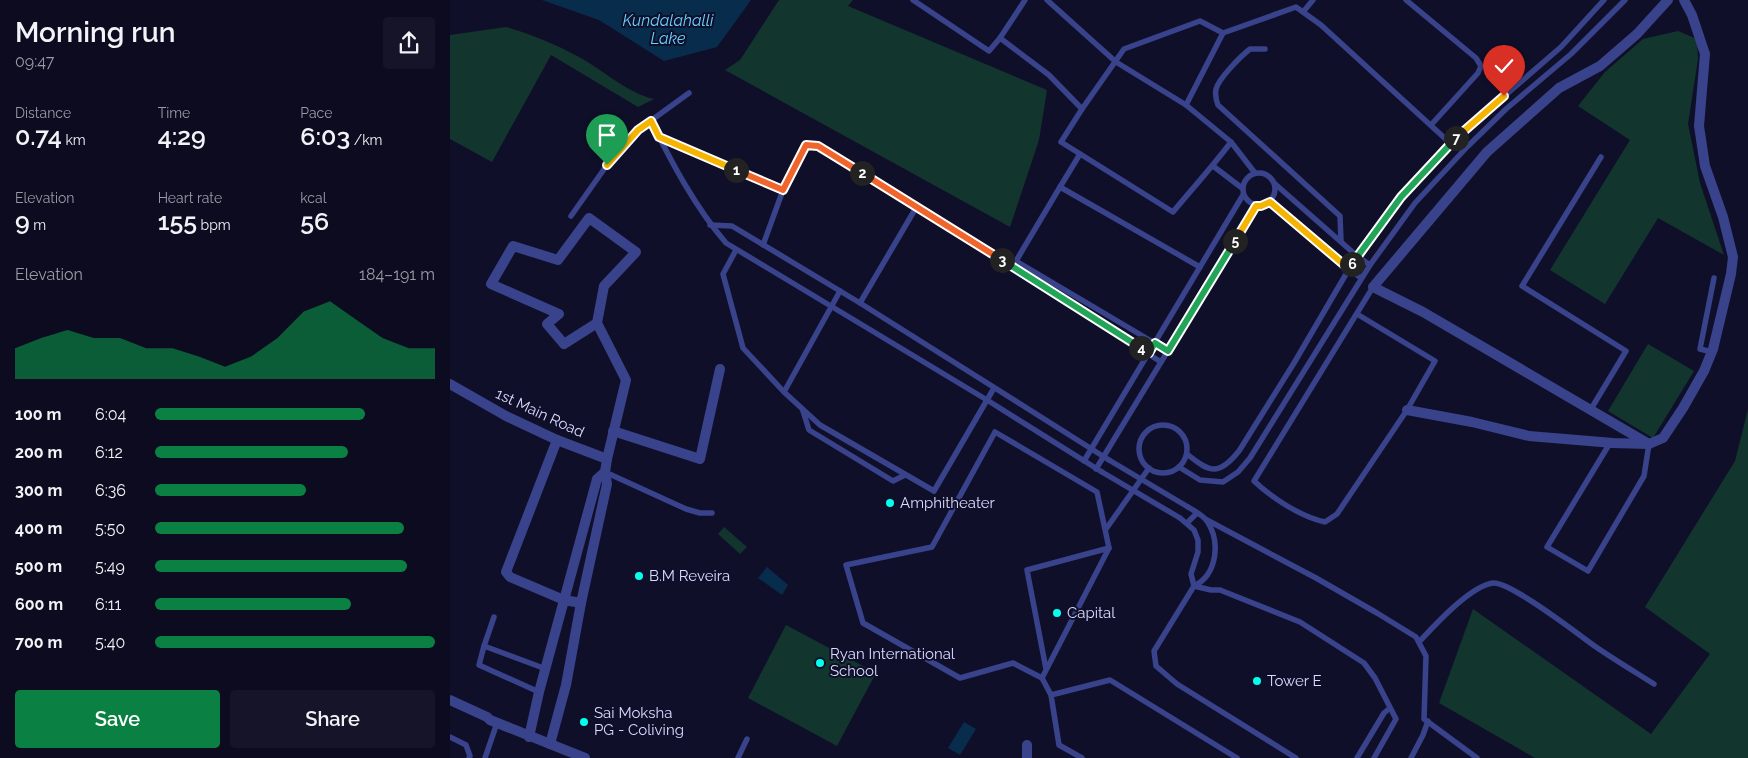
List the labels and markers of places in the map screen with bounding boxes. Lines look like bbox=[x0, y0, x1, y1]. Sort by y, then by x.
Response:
pin bbox=[1483, 45, 1525, 96]
pin bbox=[586, 114, 628, 165]
pin: 7 bbox=[1444, 126, 1468, 150]
pin: 1 bbox=[724, 158, 748, 182]
pin: 2 bbox=[850, 160, 874, 186]
pin: 5 bbox=[1222, 228, 1248, 254]
pin: 3 bbox=[990, 248, 1014, 272]
pin: 6 bbox=[1340, 252, 1364, 276]
pin: 4 bbox=[1128, 336, 1154, 360]
place label: Amphitheater bbox=[900, 494, 996, 512]
marker: Amphitheater bbox=[884, 497, 896, 509]
place label: B.M Reveira bbox=[649, 567, 730, 585]
marker: B.M Reveira bbox=[633, 570, 645, 582]
place label: Capital bbox=[1067, 604, 1116, 622]
marker: Capital bbox=[1051, 607, 1063, 619]
place label: Ryan International School bbox=[830, 645, 956, 680]
marker: Ryan International School bbox=[814, 657, 826, 669]
place label: Tower E bbox=[1267, 672, 1322, 690]
marker: Tower E bbox=[1251, 675, 1263, 687]
place label: Sai Moksha PG - Coliving bbox=[594, 704, 684, 739]
marker: Sai Moksha PG - Coliving bbox=[578, 716, 590, 728]

